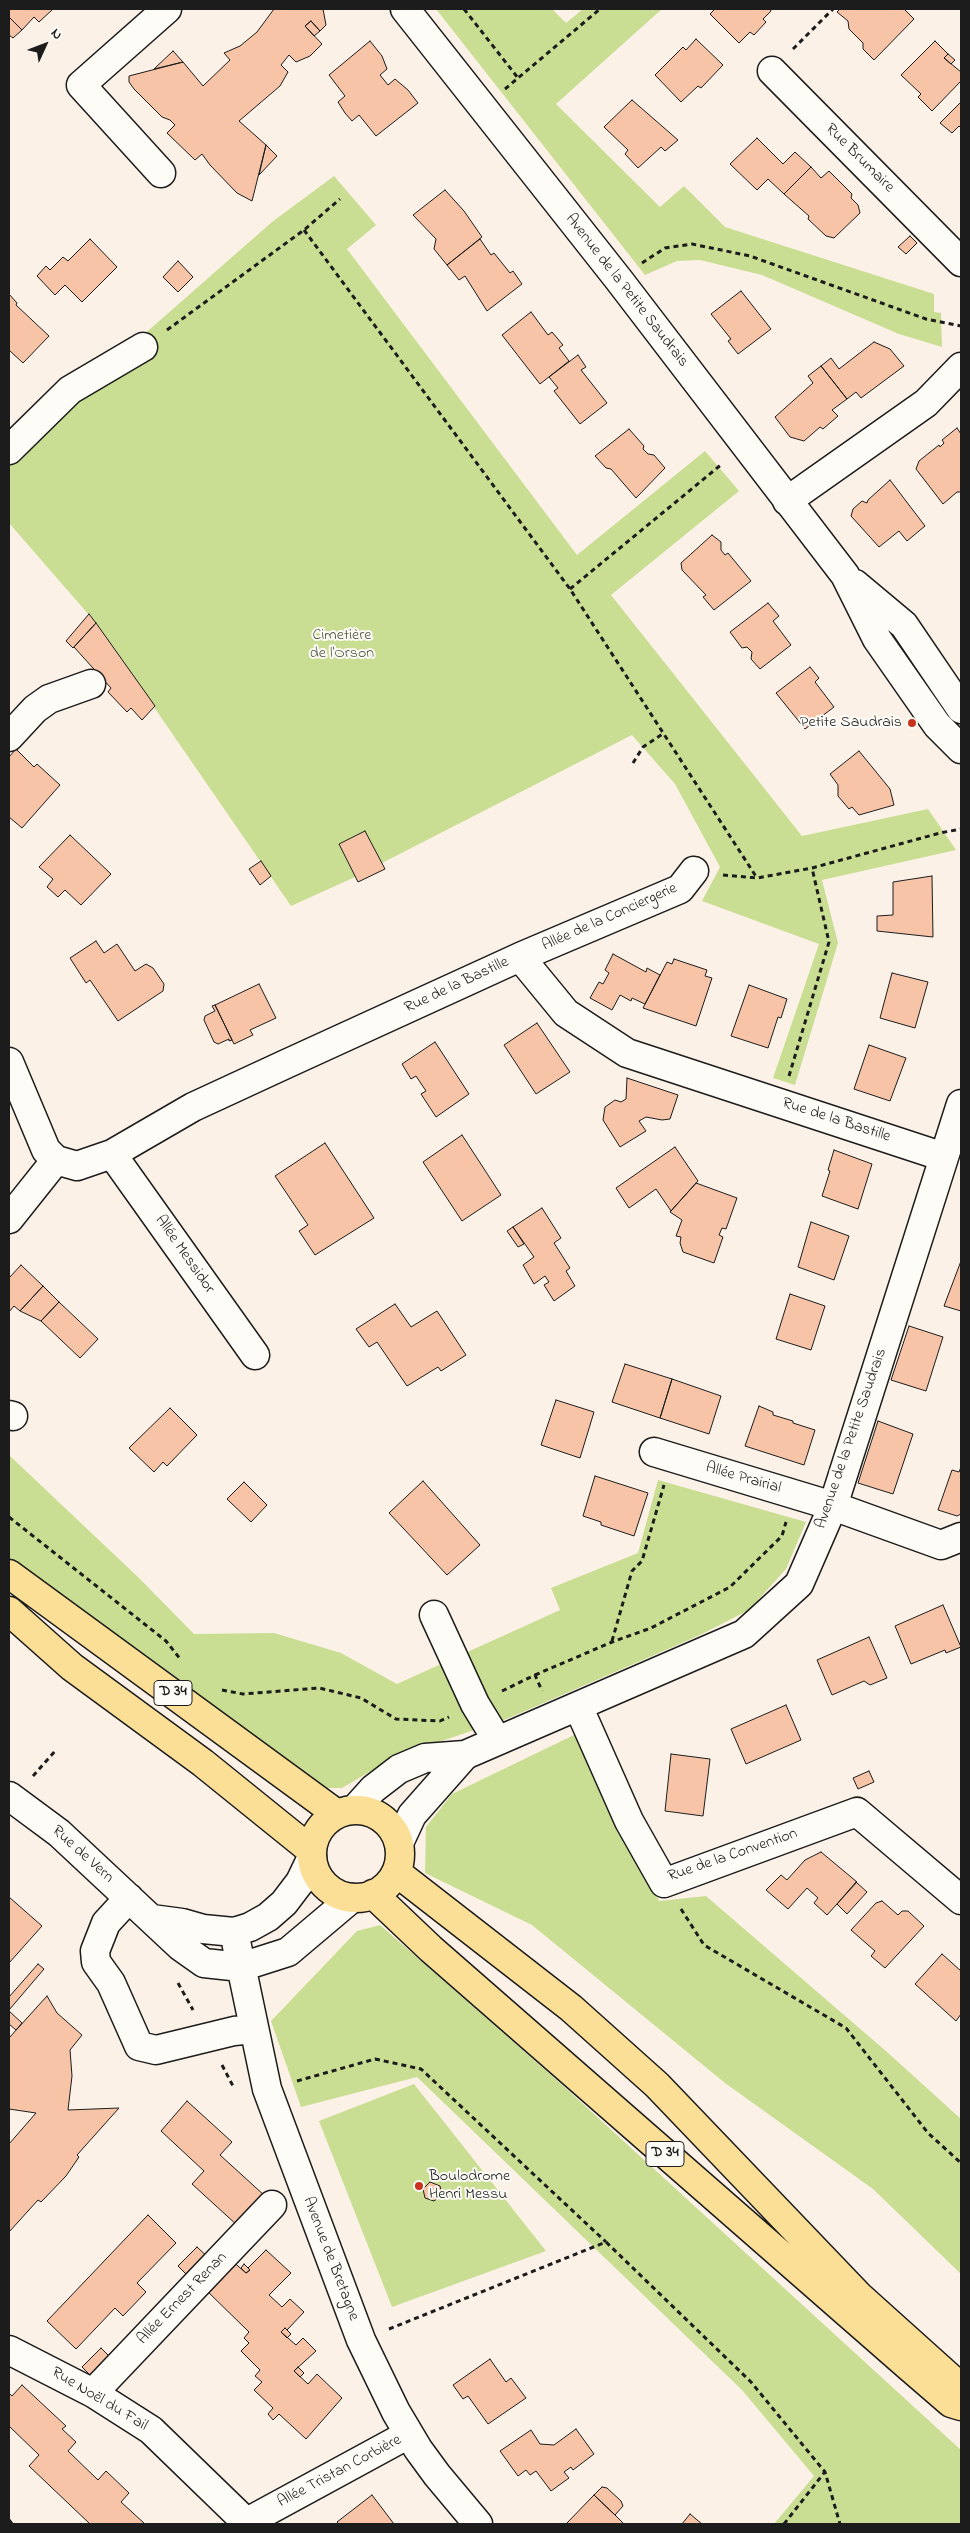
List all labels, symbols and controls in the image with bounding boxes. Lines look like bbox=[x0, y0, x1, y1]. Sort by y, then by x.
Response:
north arrow bbox=[20, 20, 70, 70]
text: N bbox=[45, 24, 67, 45]
street label: Rue Brumaire bbox=[820, 120, 898, 198]
street label: Avenue de la Petite Saudrais bbox=[560, 211, 692, 371]
park label: Cimetière de l'Orson bbox=[310, 626, 374, 664]
place label: Petite Saudrais bbox=[800, 713, 902, 733]
marker: Petite Saudrais bbox=[906, 717, 918, 729]
street label: Allée de la Conciergerie bbox=[540, 880, 680, 956]
street label: Rue de la Bastille bbox=[402, 953, 512, 1019]
street label: Rue de la Bastille bbox=[779, 1094, 893, 1148]
street label: Allée Messidor bbox=[150, 1212, 218, 1298]
street label: Avenue de la Petite Saudrais bbox=[812, 1346, 892, 1532]
street label: Allée Prairial bbox=[703, 1459, 783, 1499]
road number: D 34 bbox=[154, 1680, 192, 1706]
street label: Rue de Vern bbox=[47, 1822, 117, 1888]
street label: Rue de la Convention bbox=[666, 1825, 800, 1887]
road number: D 34 bbox=[646, 2142, 684, 2166]
place label: Boulodrome Henri Messu bbox=[429, 2167, 510, 2205]
marker: Boulodrome Henri Messu bbox=[413, 2180, 425, 2192]
street label: Avenue de Bretagne bbox=[298, 2194, 362, 2324]
street label: Allée Ernest Renan bbox=[134, 2249, 232, 2349]
street label: Rue Noël du Fail bbox=[47, 2364, 151, 2436]
street label: Allée Tristan Corbière bbox=[275, 2431, 405, 2513]

